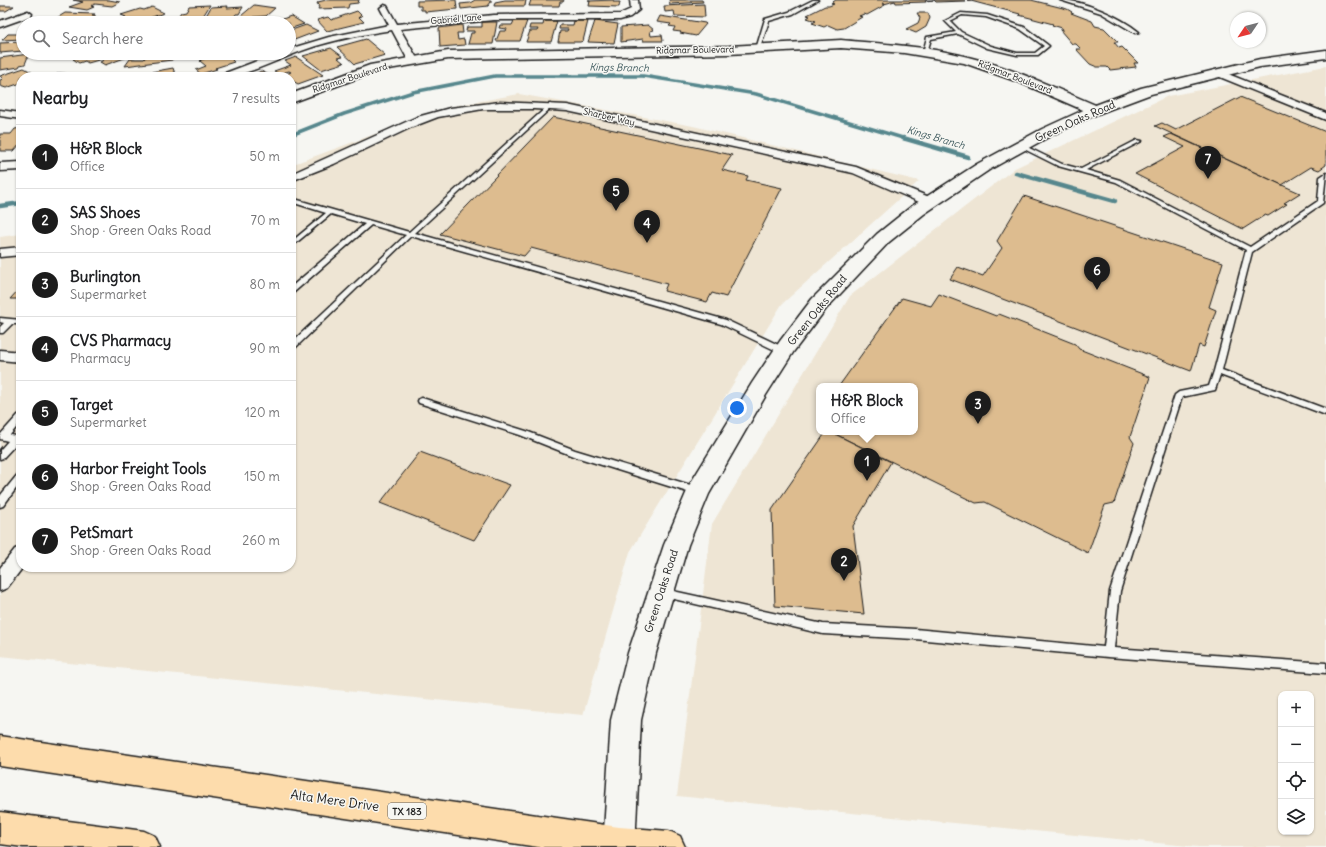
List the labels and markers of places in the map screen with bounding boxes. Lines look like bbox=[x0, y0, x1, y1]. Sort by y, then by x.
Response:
pin: 7 bbox=[1195, 146, 1221, 179]
pin: 5 bbox=[603, 178, 629, 211]
pin: 4 bbox=[634, 210, 660, 243]
pin: 6 bbox=[1084, 257, 1110, 290]
pin: 3 bbox=[965, 391, 991, 424]
pin: 1 bbox=[854, 448, 880, 481]
pin: 2 bbox=[831, 548, 857, 581]

